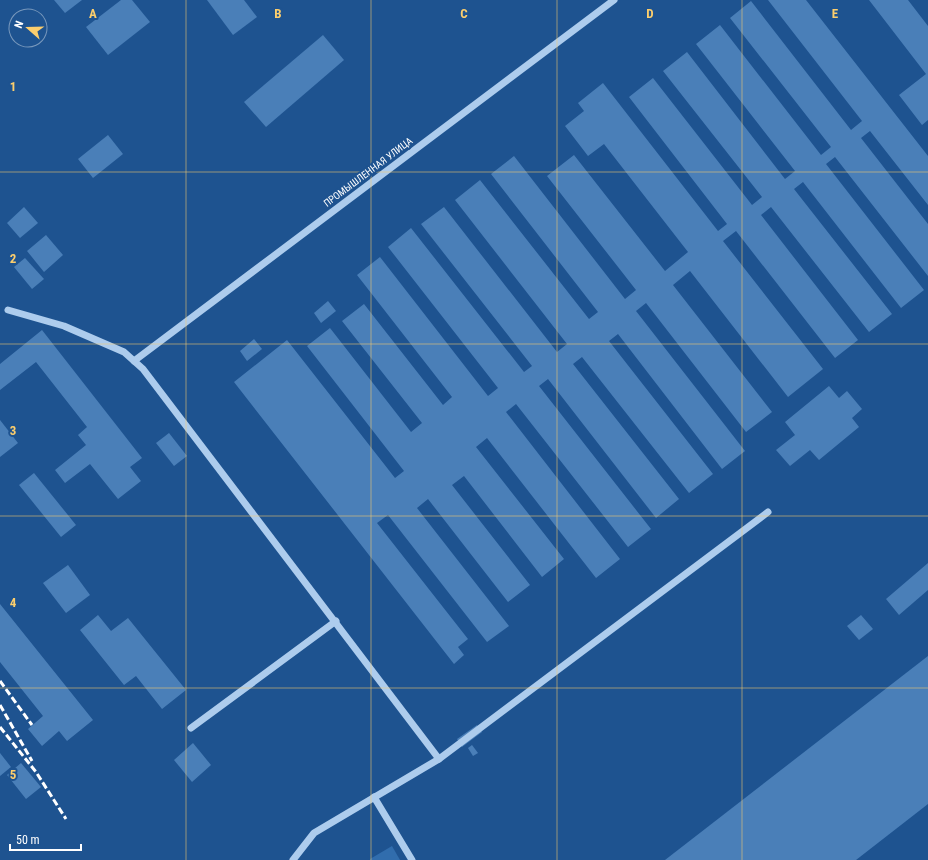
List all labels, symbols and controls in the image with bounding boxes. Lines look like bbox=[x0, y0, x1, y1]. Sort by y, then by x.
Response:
text: A bbox=[89, 6, 97, 21]
text: B bbox=[274, 6, 282, 21]
text: C bbox=[460, 6, 468, 21]
text: D bbox=[646, 6, 654, 21]
text: E bbox=[832, 6, 839, 21]
north arrow bbox=[8, 8, 48, 48]
text: N bbox=[12, 19, 26, 30]
text: 1 bbox=[10, 79, 16, 94]
street label: ПРОМЫШЛЕННАЯ УЛИЦА bbox=[321, 135, 415, 209]
text: 2 bbox=[10, 251, 17, 266]
text: 3 bbox=[10, 423, 16, 438]
text: 4 bbox=[10, 595, 17, 610]
text: 5 bbox=[10, 767, 17, 782]
scale bar bbox=[10, 826, 81, 852]
text: 50 m bbox=[16, 833, 40, 847]

